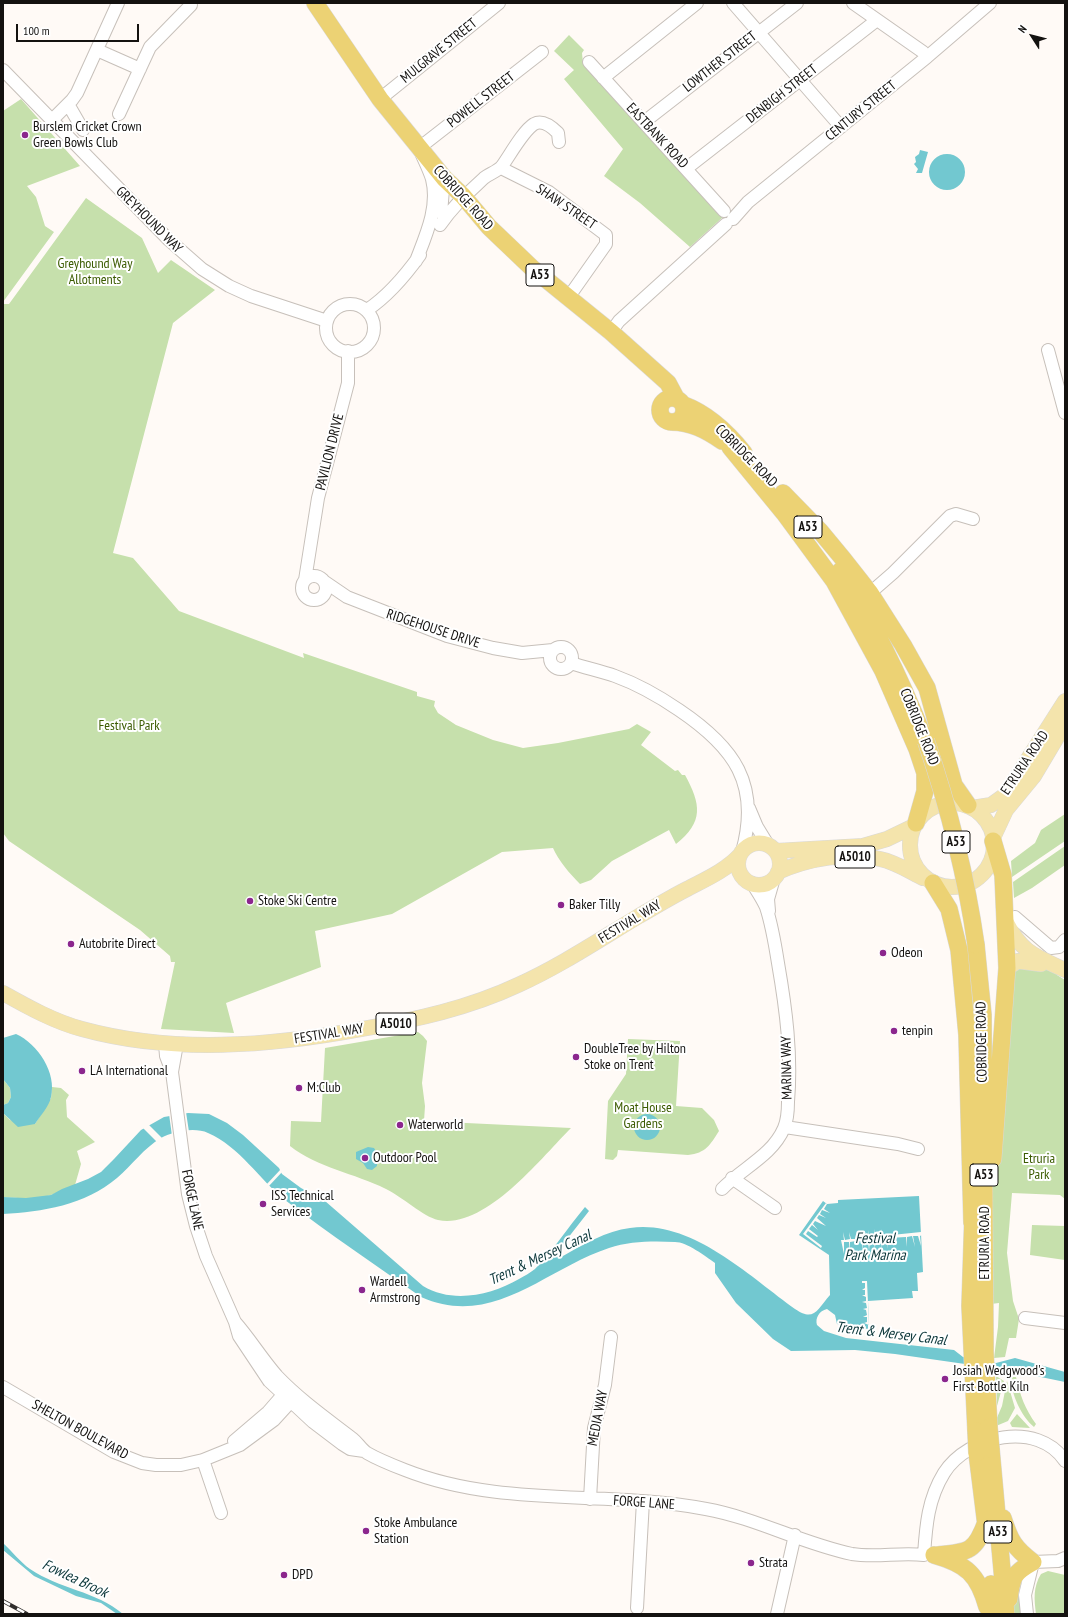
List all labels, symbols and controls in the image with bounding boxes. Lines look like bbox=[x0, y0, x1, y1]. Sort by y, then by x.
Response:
street label: MULGRAVE STREET bbox=[397, 15, 481, 87]
scale bar bbox=[18, 16, 141, 42]
north arrow bbox=[1012, 16, 1052, 56]
text: N bbox=[1015, 22, 1030, 35]
text: 100 m bbox=[23, 23, 50, 38]
street label: LOWTHER STREET bbox=[680, 28, 760, 96]
street label: DENBIGH STREET bbox=[743, 61, 821, 127]
street label: POWELL STREET bbox=[444, 69, 518, 131]
street label: CENTURY STREET bbox=[822, 77, 900, 145]
street label: EASTBANK ROAD bbox=[622, 100, 692, 172]
place label: Burslem Cricket Crown Green Bowls Club bbox=[33, 119, 142, 152]
marker: Burslem Cricket Crown Green Bowls Club bbox=[20, 130, 30, 140]
street label: COBRIDGE ROAD bbox=[430, 162, 496, 234]
street label: SHAW STREET bbox=[533, 181, 599, 233]
street label: GREYHOUND WAY bbox=[112, 183, 186, 257]
park label: Greyhound Way Allotments bbox=[58, 256, 132, 288]
road number: A53 bbox=[526, 264, 554, 286]
street label: PAVILION DRIVE bbox=[312, 412, 348, 492]
street label: COBRIDGE ROAD bbox=[711, 421, 781, 491]
road number: A53 bbox=[794, 516, 822, 538]
street label: RIDGEHOUSE DRIVE bbox=[384, 606, 482, 652]
street label: COBRIDGE ROAD bbox=[896, 686, 942, 768]
park label: Festival Park bbox=[98, 718, 160, 734]
street label: ETRURIA ROAD bbox=[997, 728, 1053, 798]
road number: A53 bbox=[942, 831, 970, 853]
road number: A5010 bbox=[835, 846, 875, 868]
place label: Stoke Ski Centre bbox=[258, 893, 337, 909]
marker: Stoke Ski Centre bbox=[245, 896, 255, 906]
place label: Baker Tilly bbox=[569, 897, 620, 913]
street label: FESTIVAL WAY bbox=[596, 897, 664, 947]
marker: Baker Tilly bbox=[556, 900, 566, 910]
place label: Autobrite Direct bbox=[79, 936, 156, 952]
marker: Autobrite Direct bbox=[66, 939, 76, 949]
place label: Odeon bbox=[891, 945, 923, 961]
marker: Odeon bbox=[878, 948, 888, 958]
street label: COBRIDGE ROAD bbox=[973, 1001, 991, 1083]
road number: A5010 bbox=[376, 1013, 416, 1035]
street label: FESTIVAL WAY bbox=[293, 1020, 365, 1048]
place label: tenpin bbox=[902, 1023, 933, 1039]
marker: tenpin bbox=[889, 1026, 899, 1036]
street label: MARINA WAY bbox=[778, 1036, 796, 1100]
place label: DoubleTree by Hilton Stoke on Trent bbox=[584, 1041, 686, 1074]
marker: DoubleTree by Hilton Stoke on Trent bbox=[571, 1052, 581, 1062]
place label: LA International bbox=[90, 1063, 168, 1079]
marker: LA International bbox=[77, 1066, 87, 1076]
place label: M:Club bbox=[307, 1080, 341, 1096]
marker: M:Club bbox=[294, 1083, 304, 1093]
park label: Moat House Gardens bbox=[614, 1100, 672, 1132]
place label: Waterworld bbox=[408, 1117, 463, 1133]
marker: Waterworld bbox=[395, 1120, 405, 1130]
place label: Outdoor Pool bbox=[373, 1150, 437, 1166]
park label: Etruria Park bbox=[1023, 1151, 1055, 1184]
marker: Outdoor Pool bbox=[360, 1153, 370, 1163]
road number: A53 bbox=[970, 1164, 998, 1186]
street label: FORGE LANE bbox=[177, 1168, 207, 1232]
place label: ISS Technical Services bbox=[271, 1188, 334, 1220]
marker: ISS Technical Services bbox=[258, 1199, 268, 1209]
street label: ETRURIA ROAD bbox=[977, 1206, 993, 1280]
water label: Trent & Mersey Canal bbox=[486, 1226, 594, 1290]
water label: Festival Park Marina bbox=[845, 1230, 905, 1265]
place label: Wardell Armstrong bbox=[370, 1274, 420, 1306]
marker: Wardell Armstrong bbox=[357, 1285, 367, 1295]
water label: Trent & Mersey Canal bbox=[835, 1318, 947, 1350]
place label: Josiah Wedgwood's First Bottle Kiln bbox=[953, 1363, 1045, 1396]
marker: Josiah Wedgwood's First Bottle Kiln bbox=[940, 1374, 950, 1384]
street label: MEDIA WAY bbox=[584, 1389, 612, 1447]
street label: SHELTON BOULEVARD bbox=[29, 1397, 131, 1463]
street label: FORGE LANE bbox=[613, 1492, 675, 1514]
place label: Stoke Ambulance Station bbox=[374, 1515, 457, 1548]
road number: A53 bbox=[984, 1521, 1012, 1543]
marker: Stoke Ambulance Station bbox=[361, 1526, 371, 1536]
place label: Strata bbox=[759, 1555, 788, 1571]
water label: Fowlea Brook bbox=[39, 1556, 111, 1602]
marker: Strata bbox=[746, 1558, 756, 1568]
place label: DPD bbox=[292, 1567, 313, 1583]
marker: DPD bbox=[279, 1570, 289, 1580]

